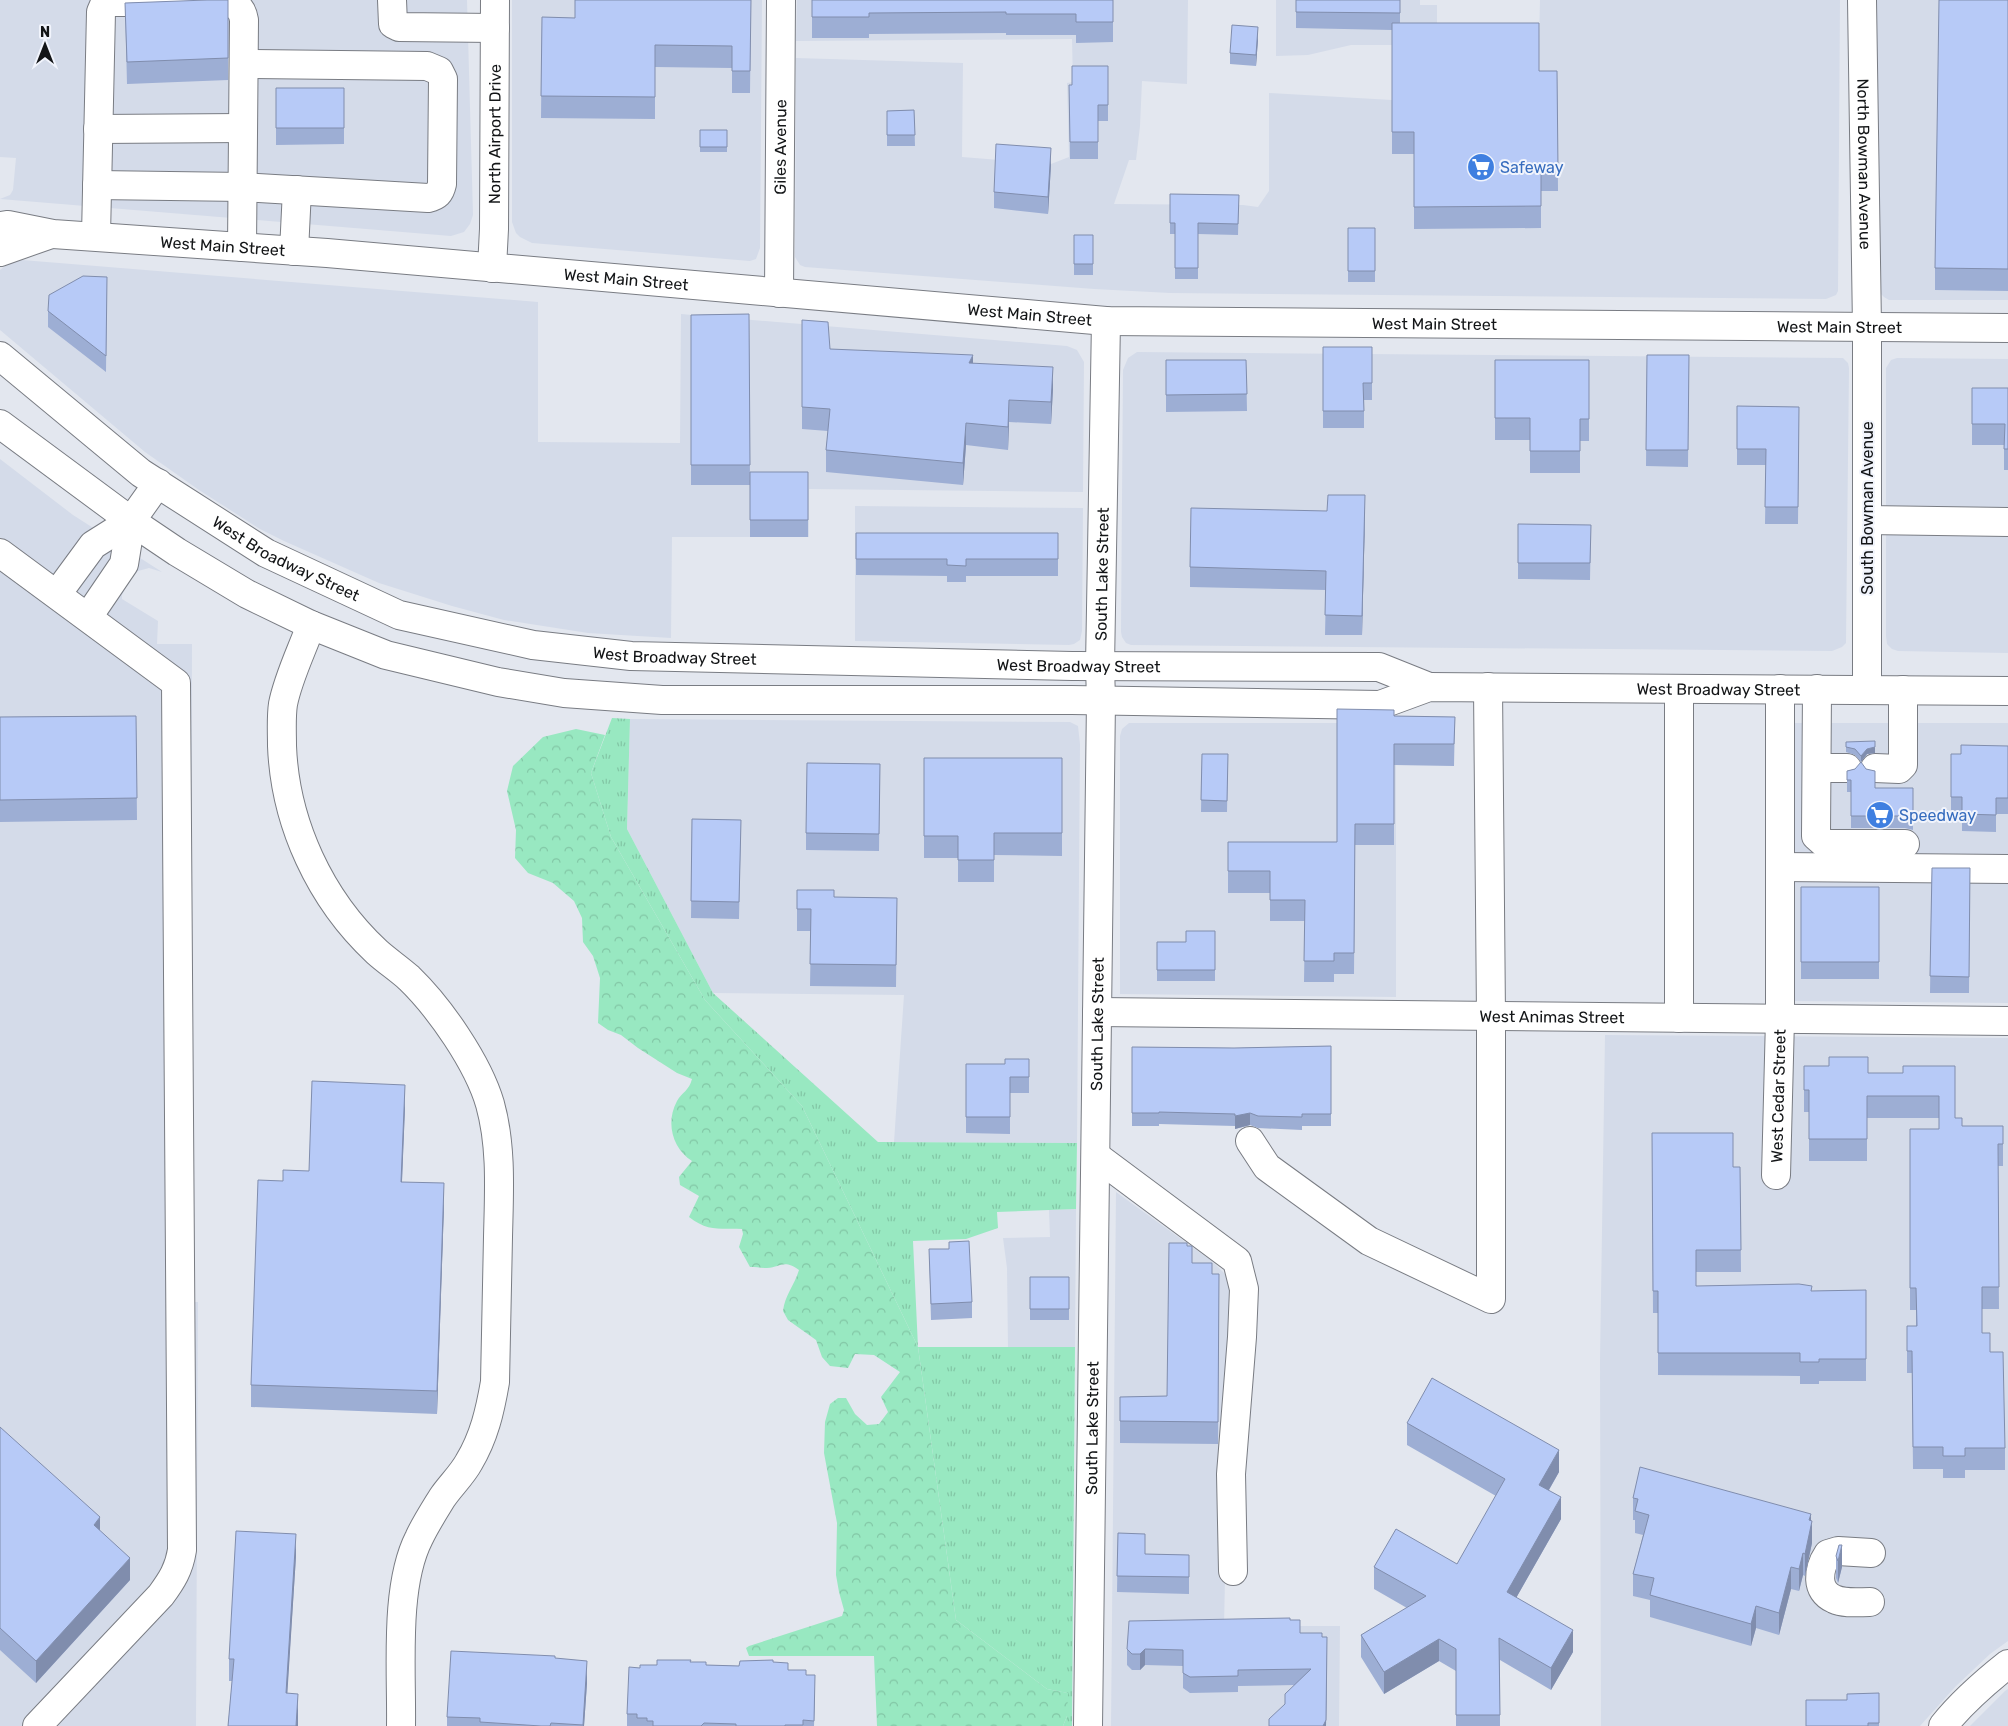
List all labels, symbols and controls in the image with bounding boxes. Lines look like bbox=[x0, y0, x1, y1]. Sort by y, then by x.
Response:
north arrow bbox=[20, 20, 70, 70]
text: N bbox=[40, 24, 50, 41]
street label: North Airport Drive bbox=[485, 64, 504, 204]
street label: North Bowman Avenue bbox=[1854, 78, 1875, 250]
street label: Giles Avenue bbox=[770, 99, 790, 195]
supermarket icon: Safeway bbox=[1466, 152, 1496, 182]
place label: Safeway bbox=[1500, 158, 1564, 177]
street label: West Main Street bbox=[160, 232, 286, 260]
street label: West Main Street bbox=[563, 264, 689, 294]
street label: West Main Street bbox=[967, 299, 1093, 329]
street label: West Main Street bbox=[1372, 314, 1497, 334]
street label: West Main Street bbox=[1777, 317, 1902, 337]
street label: South Bowman Avenue bbox=[1858, 421, 1877, 595]
street label: South Lake Street bbox=[1091, 507, 1112, 641]
street label: West Broadway Street bbox=[209, 512, 363, 605]
street label: West Broadway Street bbox=[592, 642, 757, 668]
street label: West Broadway Street bbox=[996, 655, 1161, 676]
street label: West Broadway Street bbox=[1636, 679, 1800, 699]
supermarket icon: Speedway bbox=[1865, 800, 1895, 830]
place label: Speedway bbox=[1899, 806, 1976, 825]
street label: South Lake Street bbox=[1087, 957, 1107, 1091]
street label: West Animas Street bbox=[1479, 1006, 1625, 1027]
street label: West Cedar Street bbox=[1767, 1029, 1789, 1163]
street label: South Lake Street bbox=[1081, 1361, 1102, 1495]

